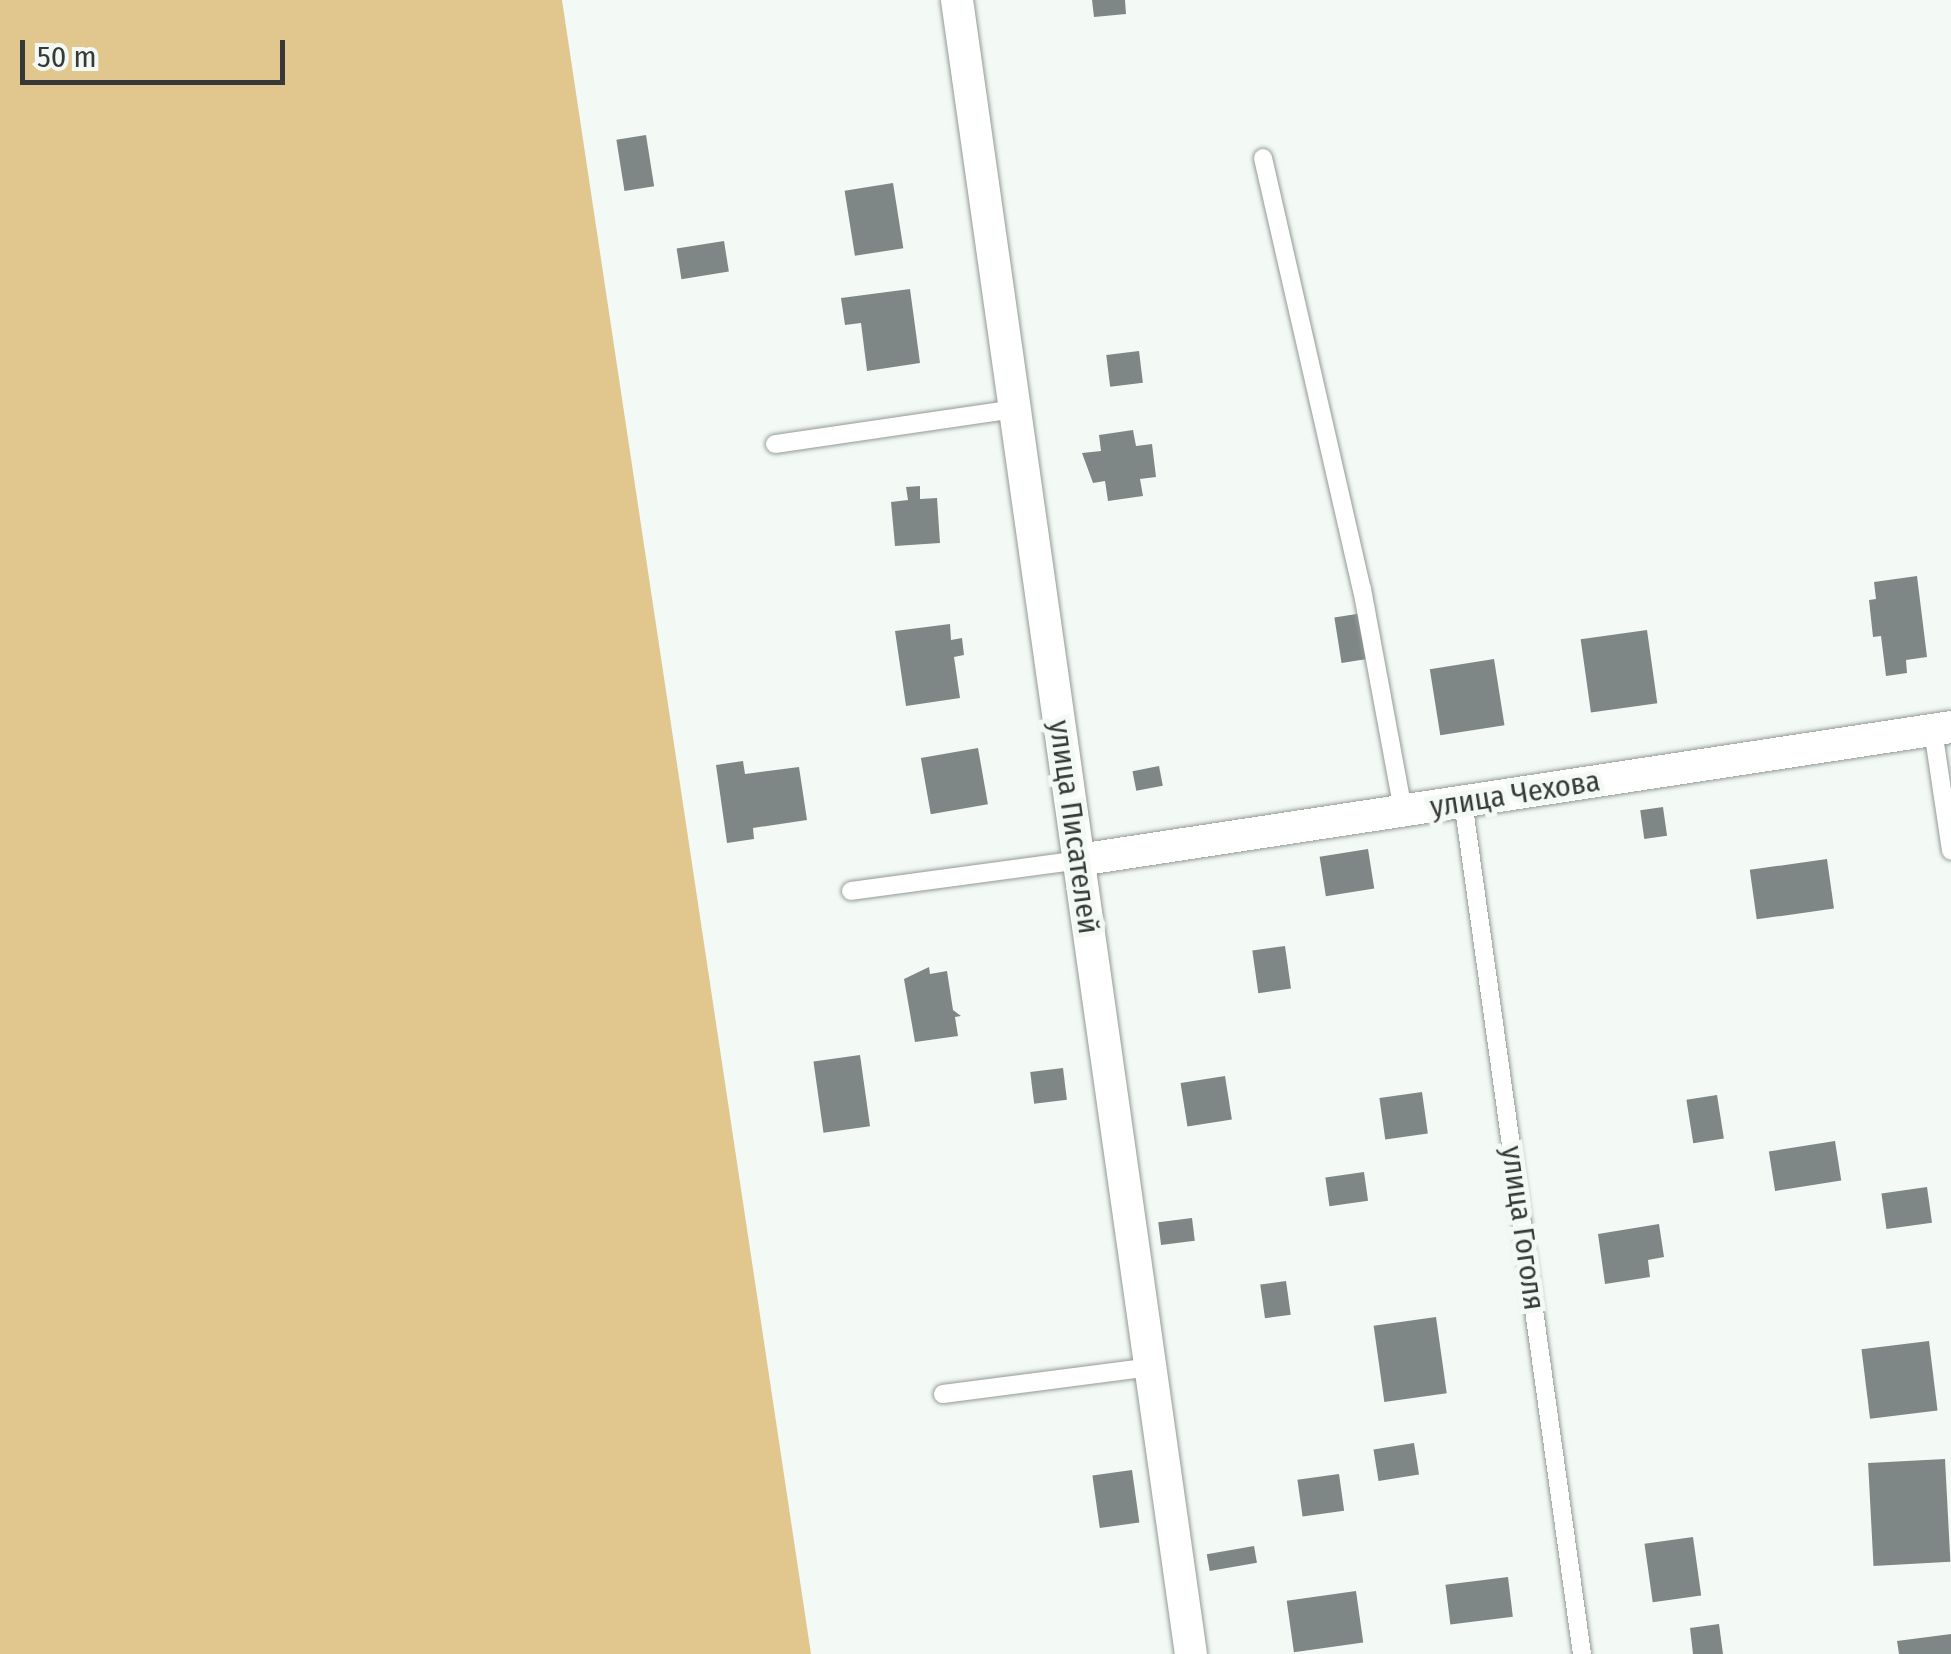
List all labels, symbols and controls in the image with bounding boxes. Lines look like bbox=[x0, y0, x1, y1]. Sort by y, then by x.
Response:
scale bar bbox=[25, 20, 290, 82]
text: 50 m bbox=[37, 39, 97, 75]
street label: улица Писателей bbox=[1041, 718, 1107, 936]
street label: улица Чехова bbox=[1428, 763, 1602, 825]
street label: улица Гоголя bbox=[1494, 1144, 1552, 1312]

